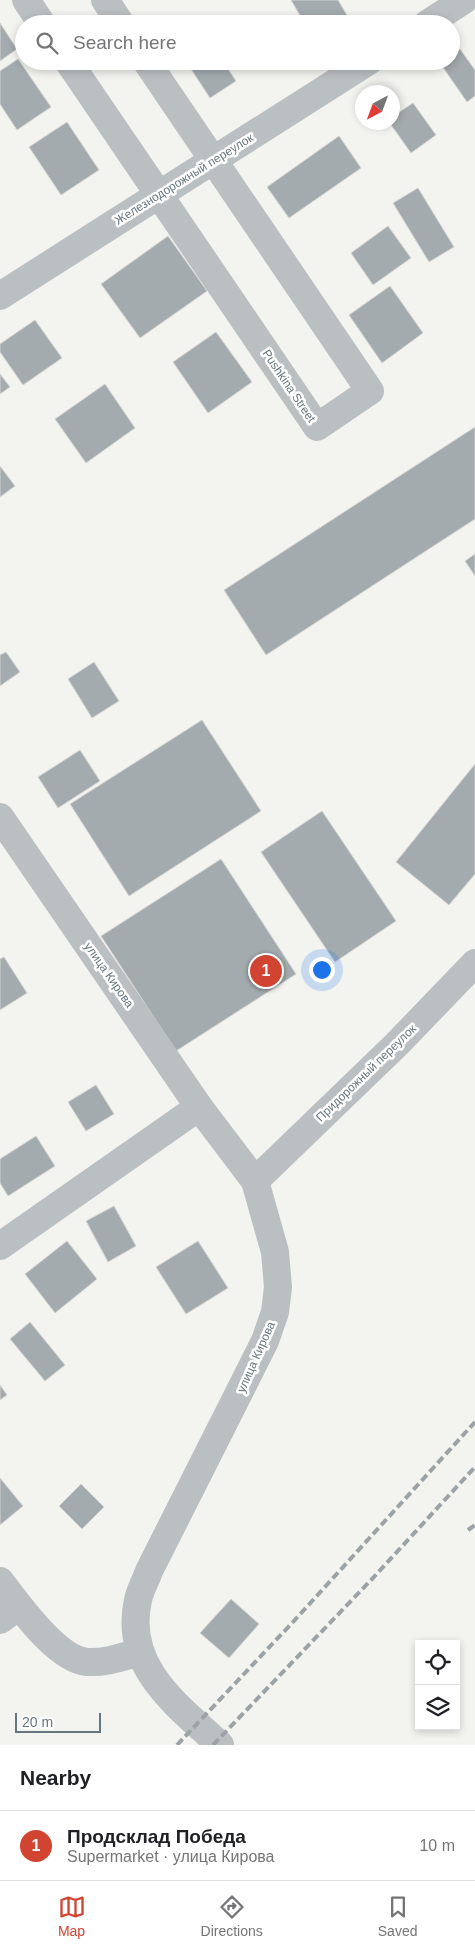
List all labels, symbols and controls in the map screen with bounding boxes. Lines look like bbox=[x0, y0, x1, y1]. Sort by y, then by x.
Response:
search box bbox=[15, 15, 460, 70]
icon: search bbox=[33, 29, 61, 57]
text: Search here bbox=[73, 32, 177, 53]
north arrow bbox=[355, 85, 400, 130]
street label: Железнодорожный переулок bbox=[112, 130, 256, 227]
street label: Pushkina Street bbox=[260, 347, 319, 426]
street label: улица Кирова bbox=[81, 940, 137, 1011]
pin: 1 bbox=[250, 952, 282, 990]
your location bbox=[309, 957, 335, 983]
street label: Придорожный переулок bbox=[313, 1021, 419, 1124]
street label: улица Кирова bbox=[234, 1319, 278, 1395]
map controls bbox=[415, 1640, 460, 1730]
button: locate bbox=[415, 1640, 460, 1685]
button: layers bbox=[415, 1685, 460, 1730]
scale bar bbox=[15, 1710, 101, 1733]
text: 20 m bbox=[22, 1714, 53, 1730]
text: Nearby bbox=[20, 1766, 91, 1789]
text: Продсклад Победа bbox=[67, 1826, 246, 1847]
text: 1 bbox=[32, 1837, 40, 1854]
text: 10 m bbox=[419, 1837, 455, 1854]
text: Supermarket · улица Кирова bbox=[67, 1848, 275, 1865]
tab: Map bbox=[58, 1893, 86, 1939]
tab: Directions bbox=[201, 1893, 263, 1939]
tab: Saved bbox=[378, 1893, 417, 1939]

